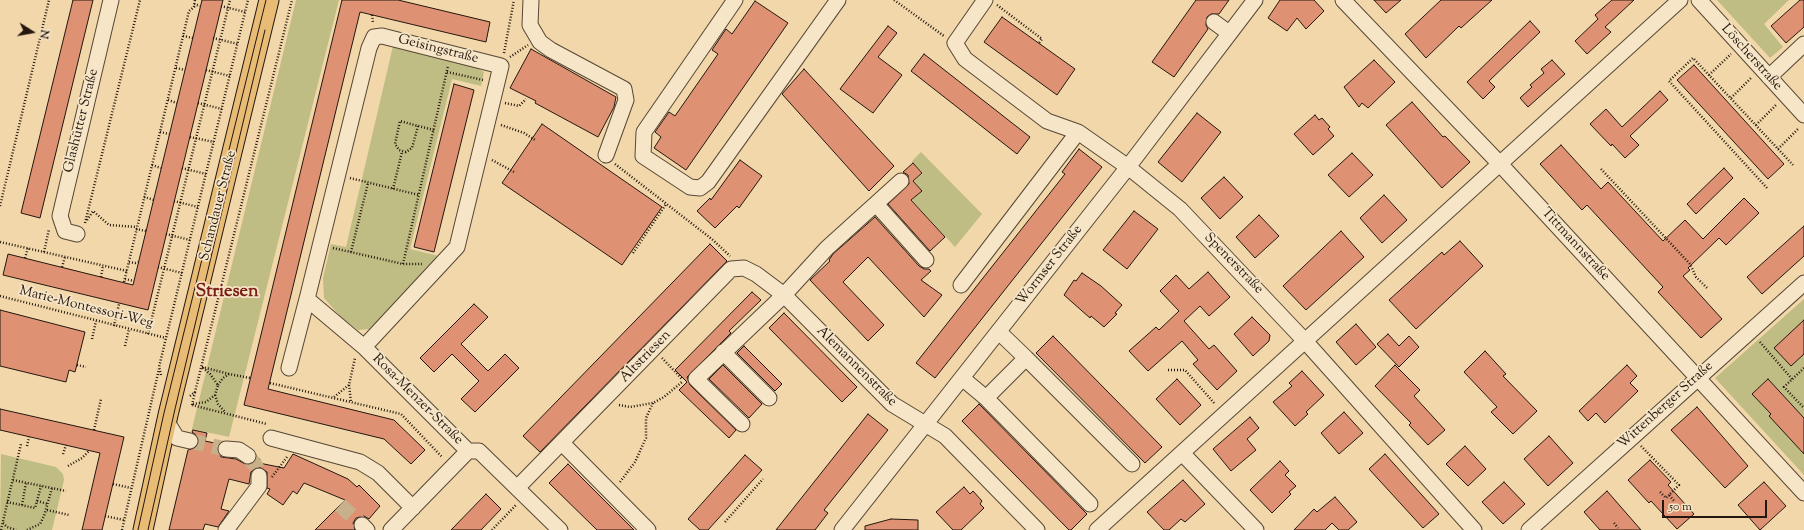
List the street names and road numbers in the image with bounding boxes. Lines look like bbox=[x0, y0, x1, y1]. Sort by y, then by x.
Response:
street label: Löscherstraße bbox=[1717, 21, 1785, 95]
street label: Geisingstraße bbox=[396, 32, 480, 68]
street label: Glashütter Straße bbox=[61, 67, 103, 175]
street label: Schandauer Straße bbox=[197, 149, 241, 263]
street label: Tittmannstraße bbox=[1537, 205, 1613, 285]
street label: Wormser Straße bbox=[1013, 222, 1087, 310]
street label: Spenerstraße bbox=[1200, 230, 1266, 298]
street label: Marie-Montessori-Weg bbox=[17, 283, 155, 333]
street label: Alemannenstraße bbox=[812, 323, 900, 411]
street label: Altstriesen bbox=[617, 327, 675, 387]
street label: Rosa-Menzer-Straße bbox=[368, 351, 466, 449]
street label: Wittenberger Straße bbox=[1615, 359, 1717, 453]

